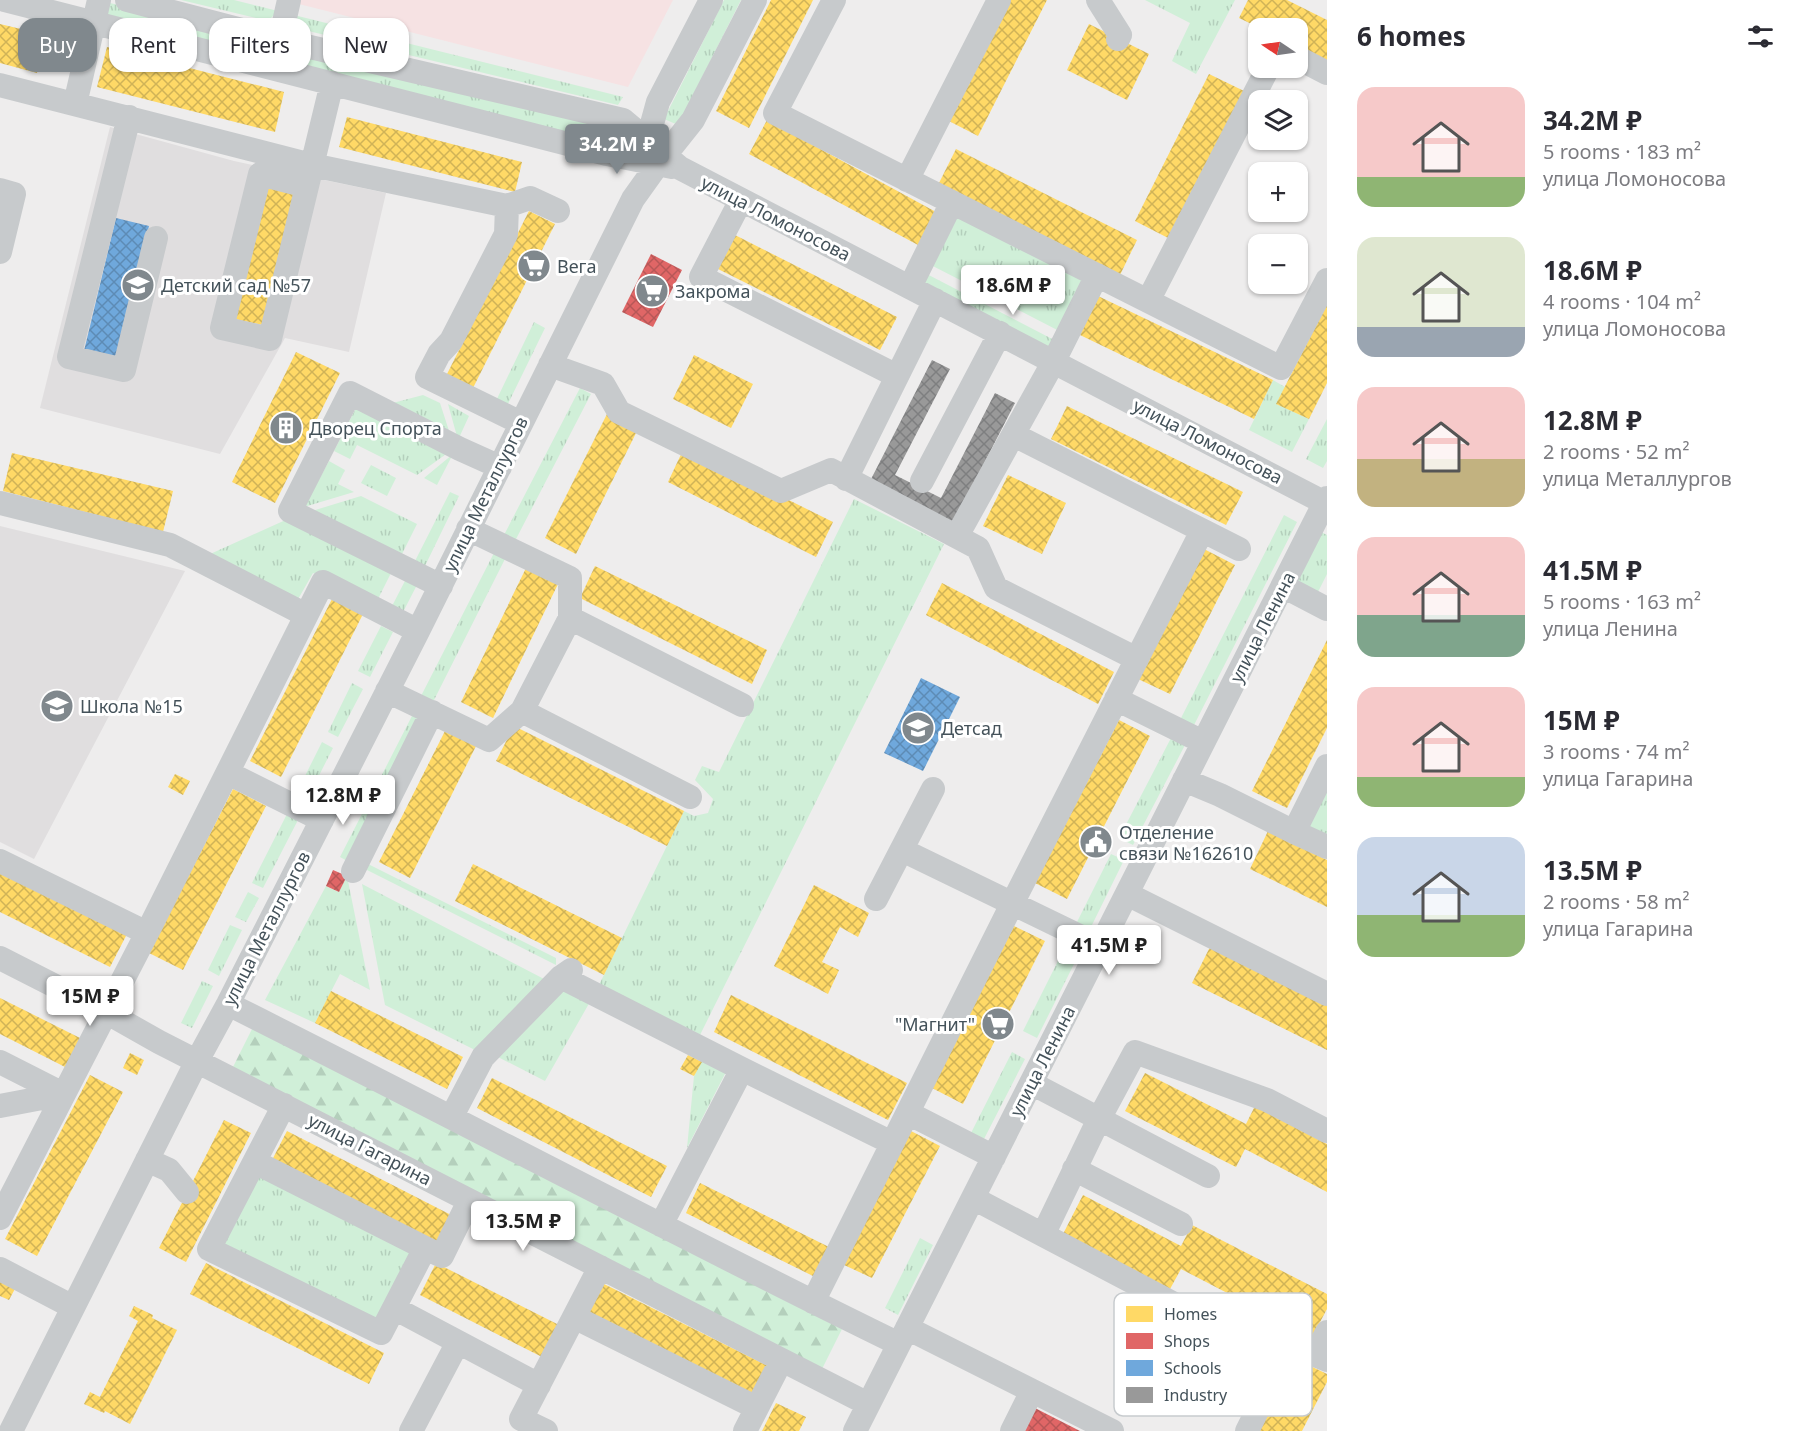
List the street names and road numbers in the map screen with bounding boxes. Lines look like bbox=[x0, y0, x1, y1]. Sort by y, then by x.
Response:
street label: улица Ломоносова bbox=[697, 170, 855, 266]
street label: улица Ломоносова bbox=[1129, 393, 1287, 489]
street label: улица Металлургов bbox=[437, 412, 533, 576]
street label: улица Ленина bbox=[1224, 567, 1300, 687]
street label: улица Металлургов bbox=[217, 847, 315, 1009]
street label: улица Ленина bbox=[1004, 1001, 1080, 1121]
street label: улица Гагарина bbox=[304, 1108, 436, 1190]

